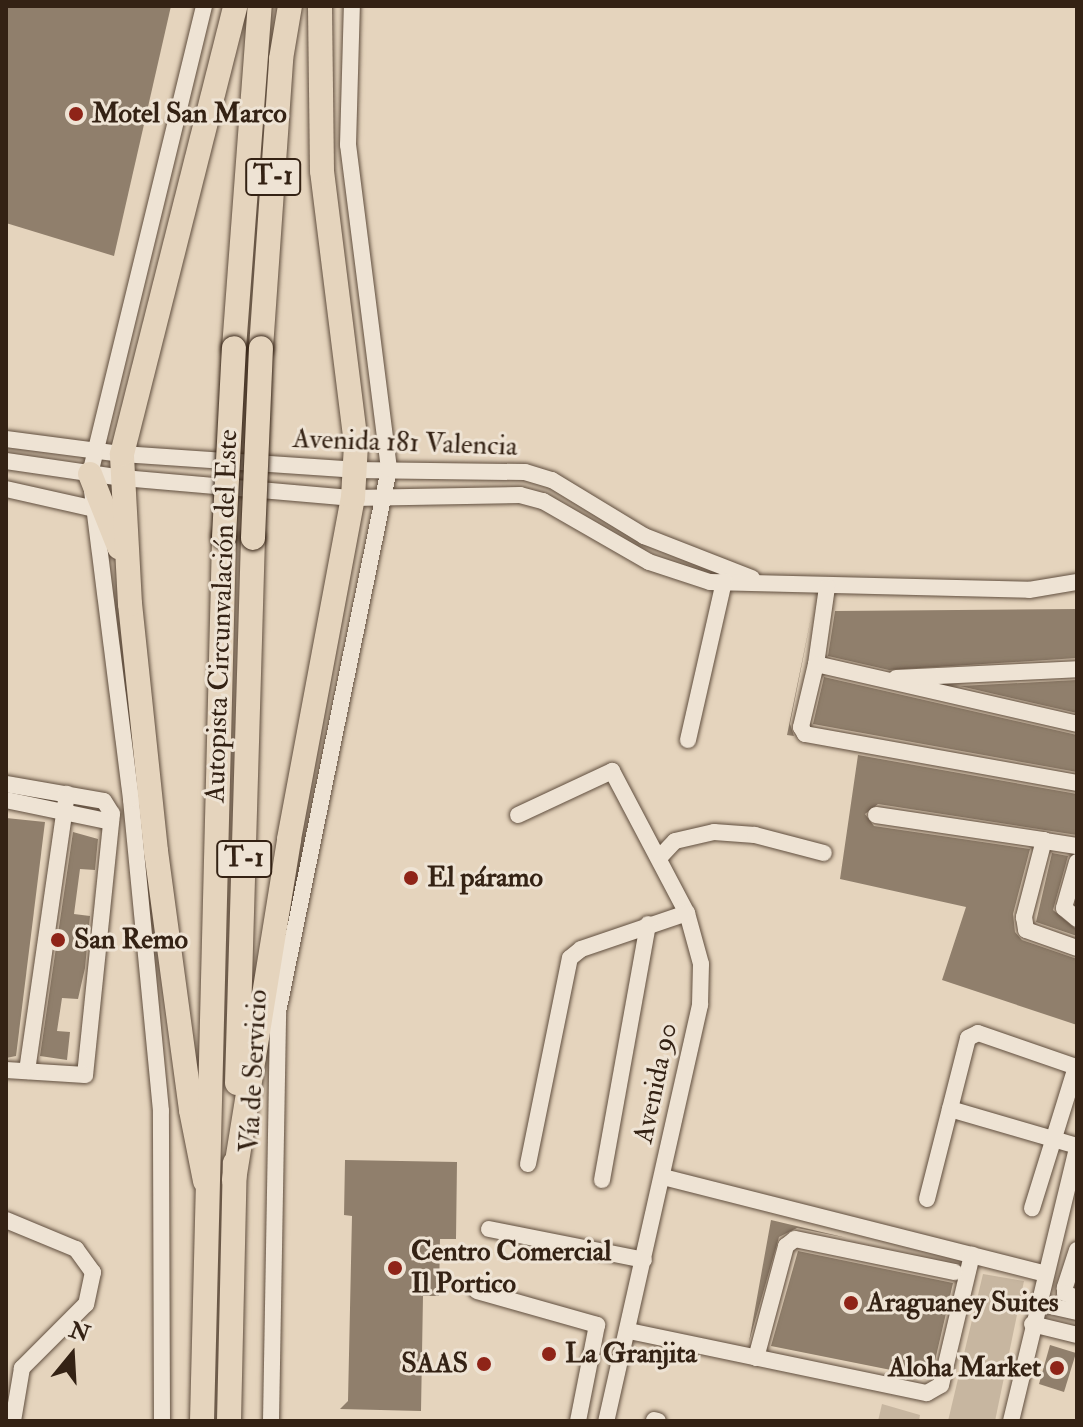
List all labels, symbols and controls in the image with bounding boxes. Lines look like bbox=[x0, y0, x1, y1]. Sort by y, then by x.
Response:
place label: Motel San Marco bbox=[92, 97, 287, 131]
marker: Motel San Marco bbox=[67, 105, 85, 123]
road number: T-1 bbox=[245, 155, 301, 199]
street label: Avenida 181 Valencia bbox=[292, 422, 518, 464]
street label: Autopista Circunvalación del Este bbox=[199, 429, 245, 803]
road number: T-1 bbox=[216, 837, 272, 881]
place label: El páramo bbox=[427, 861, 543, 895]
marker: El páramo bbox=[402, 869, 420, 887]
place label: San Remo bbox=[74, 923, 188, 957]
marker: San Remo bbox=[49, 931, 67, 949]
street label: Vía de Servicio bbox=[233, 989, 275, 1153]
street label: Avenida 90 bbox=[627, 1020, 685, 1146]
place label: Centro Comercial Il Portico bbox=[411, 1235, 611, 1301]
marker: Centro Comercial Il Portico bbox=[386, 1259, 404, 1277]
place label: Araguaney Suites bbox=[867, 1286, 1059, 1320]
marker: Araguaney Suites bbox=[842, 1294, 860, 1312]
north arrow bbox=[32, 1315, 112, 1395]
text: N bbox=[66, 1316, 93, 1349]
place label: La Granjita bbox=[565, 1337, 697, 1371]
marker: La Granjita bbox=[540, 1345, 558, 1363]
place label: SAAS bbox=[401, 1347, 468, 1381]
place label: Aloha Market bbox=[888, 1351, 1041, 1385]
marker: SAAS bbox=[475, 1355, 493, 1373]
marker: Aloha Market bbox=[1048, 1359, 1066, 1377]

